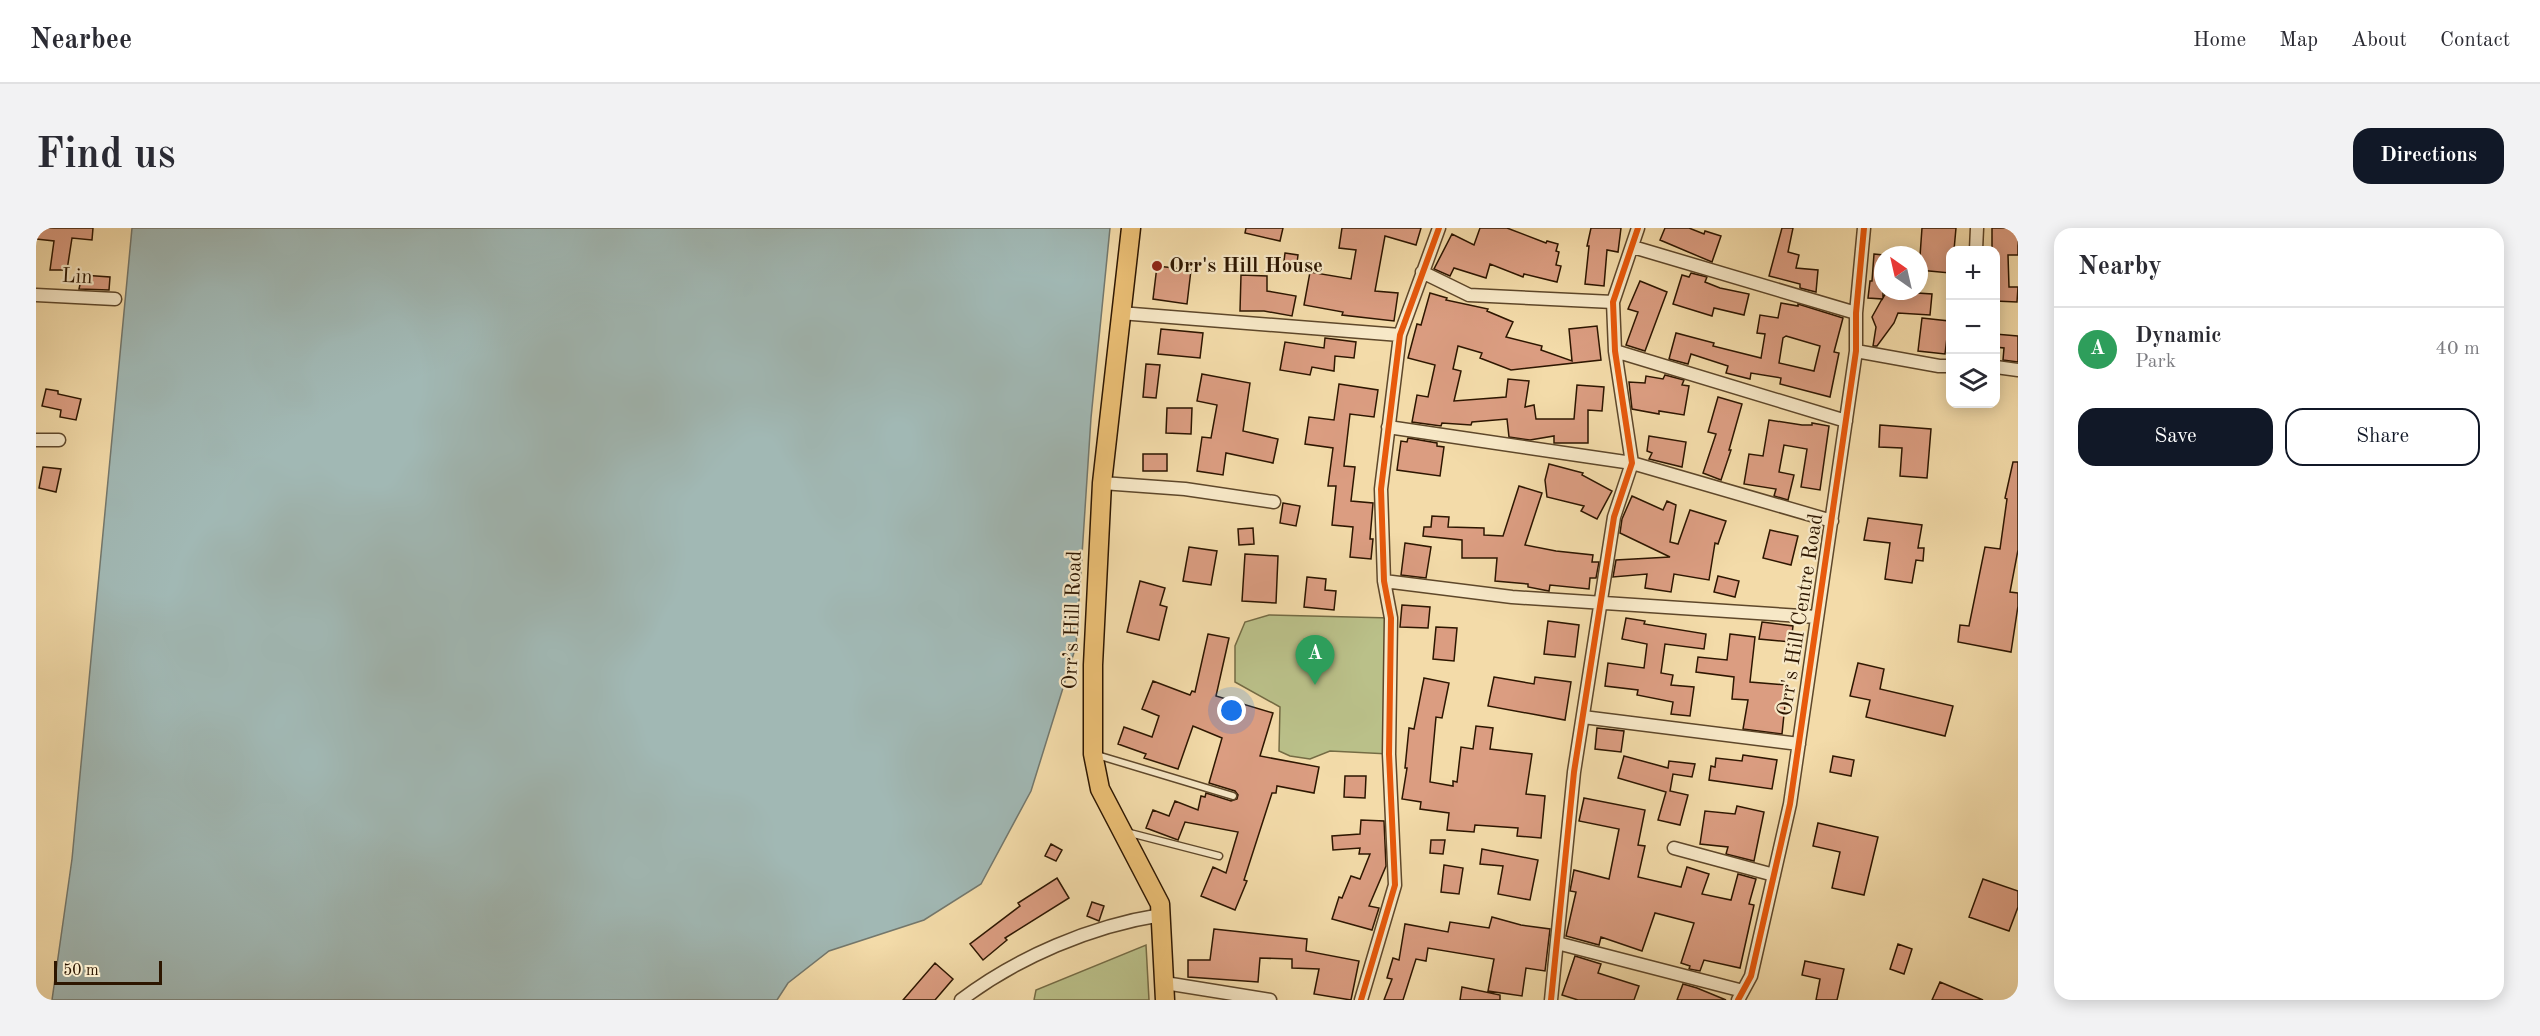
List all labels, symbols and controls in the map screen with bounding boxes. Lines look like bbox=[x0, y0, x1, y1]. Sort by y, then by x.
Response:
text: Nearbee bbox=[30, 27, 132, 55]
text: Home bbox=[2193, 30, 2246, 51]
text: Map bbox=[2279, 30, 2318, 51]
text: About bbox=[2351, 30, 2407, 51]
text: Contact bbox=[2440, 30, 2510, 51]
button: Directions bbox=[2353, 128, 2504, 184]
text: Find us bbox=[36, 135, 175, 177]
north arrow bbox=[1874, 246, 1928, 300]
map controls bbox=[1946, 246, 2000, 408]
button: + bbox=[1946, 246, 2000, 300]
text: Nearby bbox=[2078, 254, 2162, 280]
place label: Orr's Hill House bbox=[1169, 256, 1323, 277]
marker: Orr's Hill House bbox=[1150, 259, 1164, 273]
street label: Lin bbox=[61, 266, 93, 288]
button: − bbox=[1946, 300, 2000, 354]
text: Dynamic bbox=[2135, 325, 2222, 347]
text: A bbox=[2090, 339, 2105, 359]
text: 40 m bbox=[2435, 339, 2480, 359]
text: Park bbox=[2135, 352, 2176, 372]
button: layers bbox=[1946, 354, 2000, 408]
button: Save bbox=[2078, 408, 2273, 466]
button: Share bbox=[2285, 408, 2480, 466]
street label: Orr's Hill Centre Road bbox=[1775, 512, 1827, 718]
street label: Orr’s Hill Road bbox=[1060, 550, 1086, 690]
pin: A bbox=[1296, 636, 1334, 685]
your location bbox=[1217, 696, 1246, 725]
scale bar bbox=[54, 958, 162, 986]
text: 50 m bbox=[63, 963, 99, 979]

